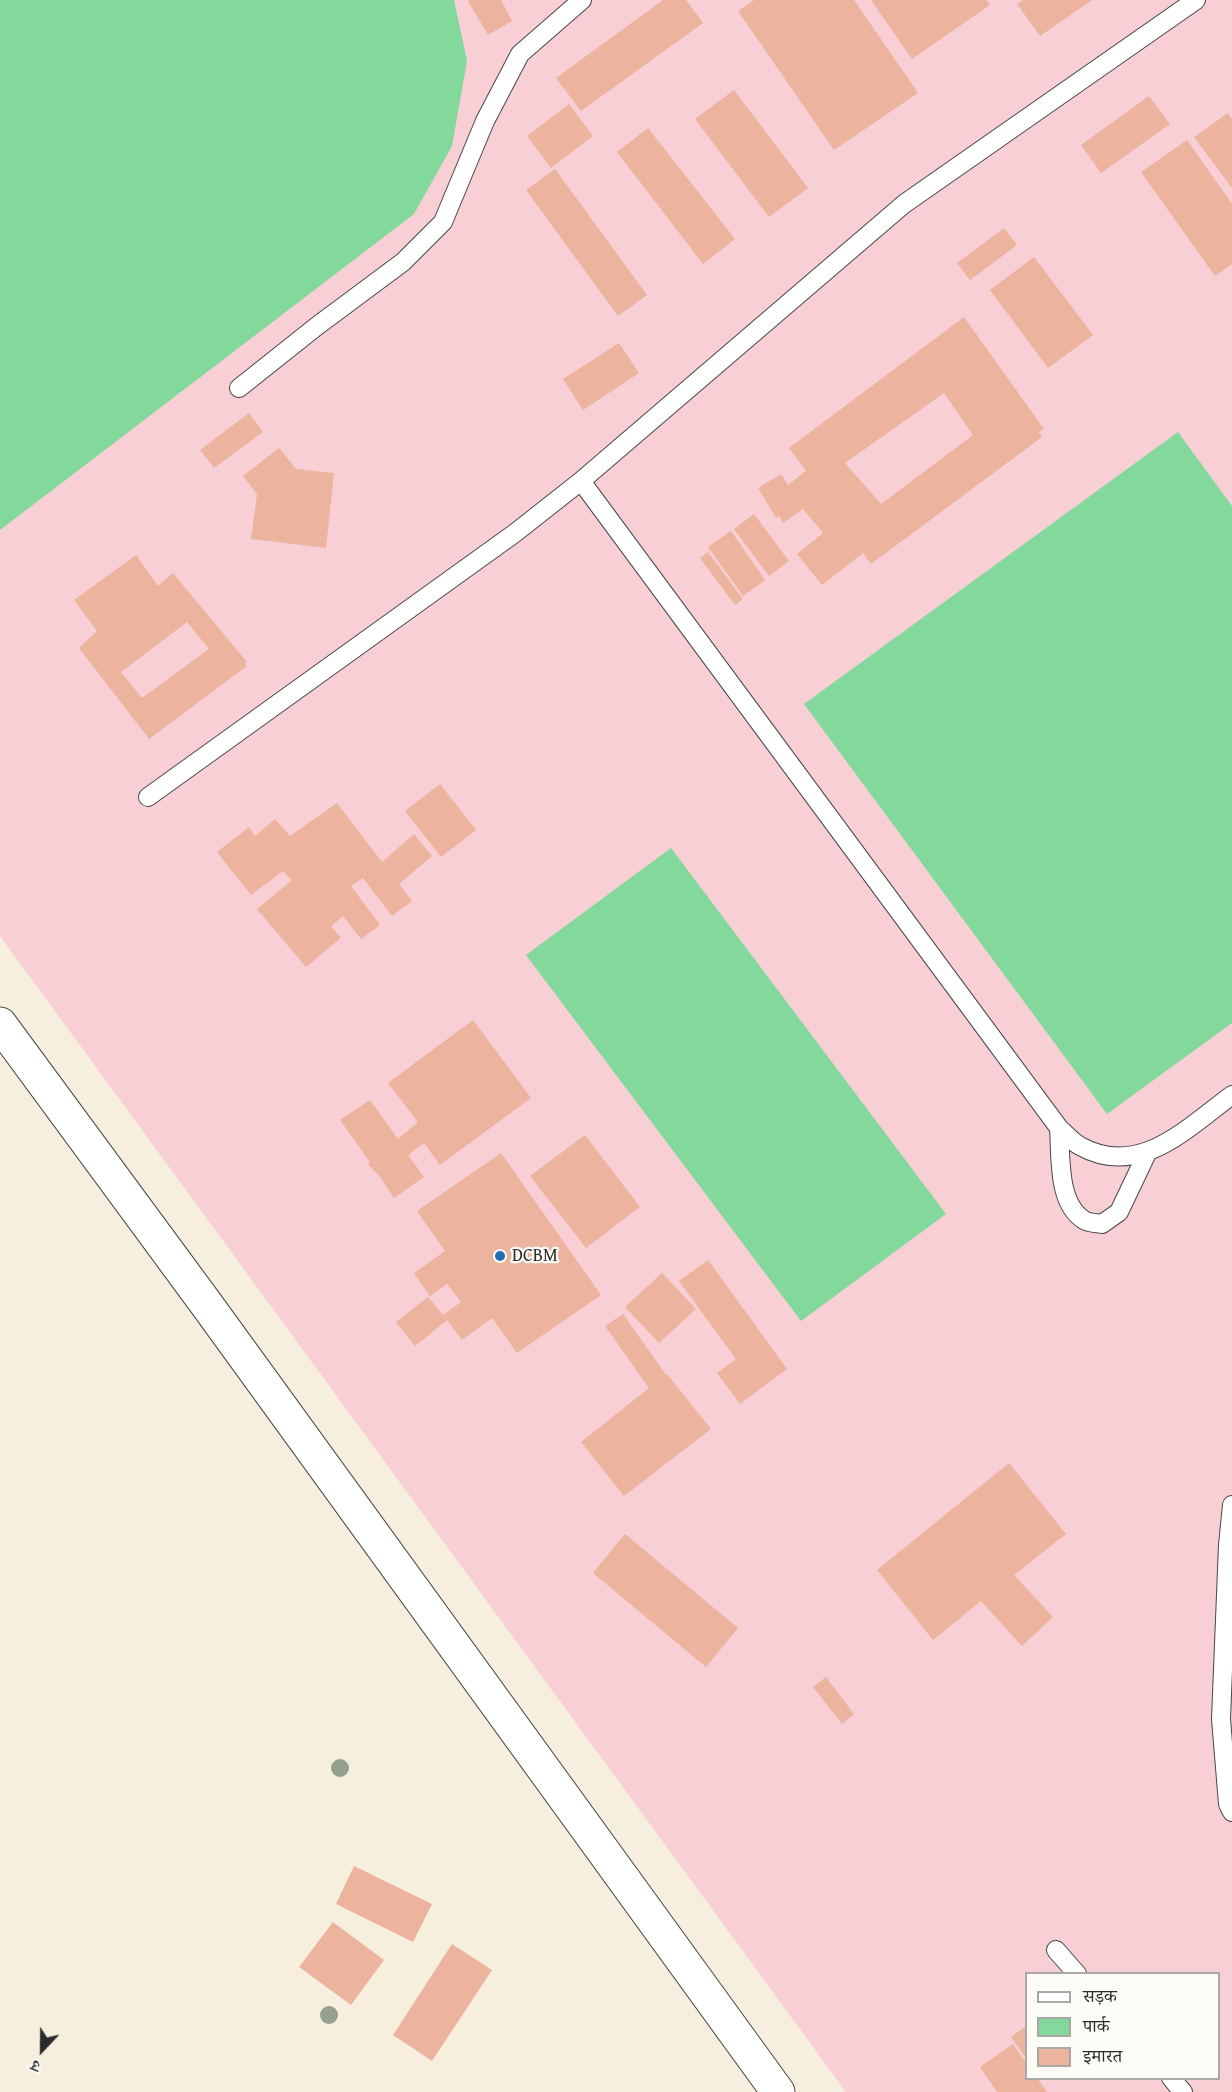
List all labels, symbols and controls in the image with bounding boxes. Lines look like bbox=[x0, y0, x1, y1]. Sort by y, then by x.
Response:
place label: DCBM bbox=[512, 1245, 558, 1267]
marker: DCBM bbox=[493, 1249, 507, 1263]
legend bbox=[1025, 1972, 1220, 2080]
text: सड़क bbox=[1083, 1982, 1117, 2009]
text: पार्क bbox=[1083, 2012, 1110, 2039]
north arrow bbox=[12, 2020, 72, 2080]
text: इमारत bbox=[1083, 2042, 1122, 2069]
text: उ bbox=[27, 2054, 44, 2079]

